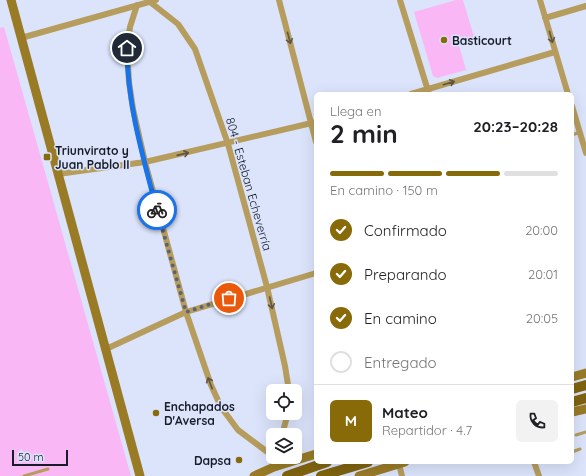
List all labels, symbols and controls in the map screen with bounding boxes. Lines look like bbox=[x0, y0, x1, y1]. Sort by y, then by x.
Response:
pin bbox=[110, 31, 144, 65]
one-way arrow bbox=[285, 31, 293, 44]
one-way arrow bbox=[548, 31, 555, 44]
place label: Basticourt bbox=[452, 33, 512, 48]
marker: Basticourt bbox=[439, 35, 449, 45]
icon: home bbox=[116, 37, 138, 59]
one-way arrow bbox=[442, 79, 455, 86]
text: Llega en bbox=[330, 103, 381, 119]
street label: 804 - Esteban Echeverría bbox=[223, 116, 275, 252]
text: 2 min bbox=[330, 117, 398, 150]
text: 20:23–20:28 bbox=[473, 117, 558, 136]
place label: Triunvirato y Juan Pablo II bbox=[55, 143, 130, 172]
one-way arrow bbox=[176, 149, 189, 157]
marker: Triunvirato y Juan Pablo II bbox=[42, 152, 52, 162]
text: En camino · 150 m bbox=[330, 182, 438, 198]
courier bbox=[137, 190, 177, 230]
icon: bike bbox=[146, 199, 168, 221]
icon: check bbox=[330, 219, 352, 241]
text: Confirmado bbox=[364, 221, 447, 240]
text: 20:00 bbox=[525, 222, 558, 238]
icon: check bbox=[330, 263, 352, 285]
text: Preparando bbox=[364, 265, 447, 284]
text: 20:01 bbox=[528, 266, 558, 282]
pin bbox=[212, 281, 246, 315]
icon: bag bbox=[218, 287, 240, 309]
one-way arrow bbox=[267, 296, 275, 309]
icon: check bbox=[330, 307, 352, 329]
text: En camino bbox=[364, 309, 437, 328]
text: 20:05 bbox=[526, 310, 558, 326]
text: Entregado bbox=[364, 353, 437, 372]
one-way arrow bbox=[206, 377, 214, 389]
map controls bbox=[266, 384, 302, 464]
button: locate bbox=[266, 384, 302, 420]
place label: Enchapados D'Aversa bbox=[164, 399, 235, 428]
button: phone bbox=[516, 400, 558, 442]
text: Mateo bbox=[382, 403, 428, 422]
marker: Enchapados D'Aversa bbox=[151, 408, 161, 418]
text: M bbox=[345, 411, 357, 430]
text: Repartidor · 4.7 bbox=[382, 422, 472, 438]
button: layers bbox=[266, 428, 302, 464]
scale bar bbox=[12, 448, 68, 467]
text: 50 m bbox=[18, 450, 44, 464]
place label: Dapsa bbox=[194, 453, 231, 468]
marker: Dapsa bbox=[234, 455, 244, 465]

